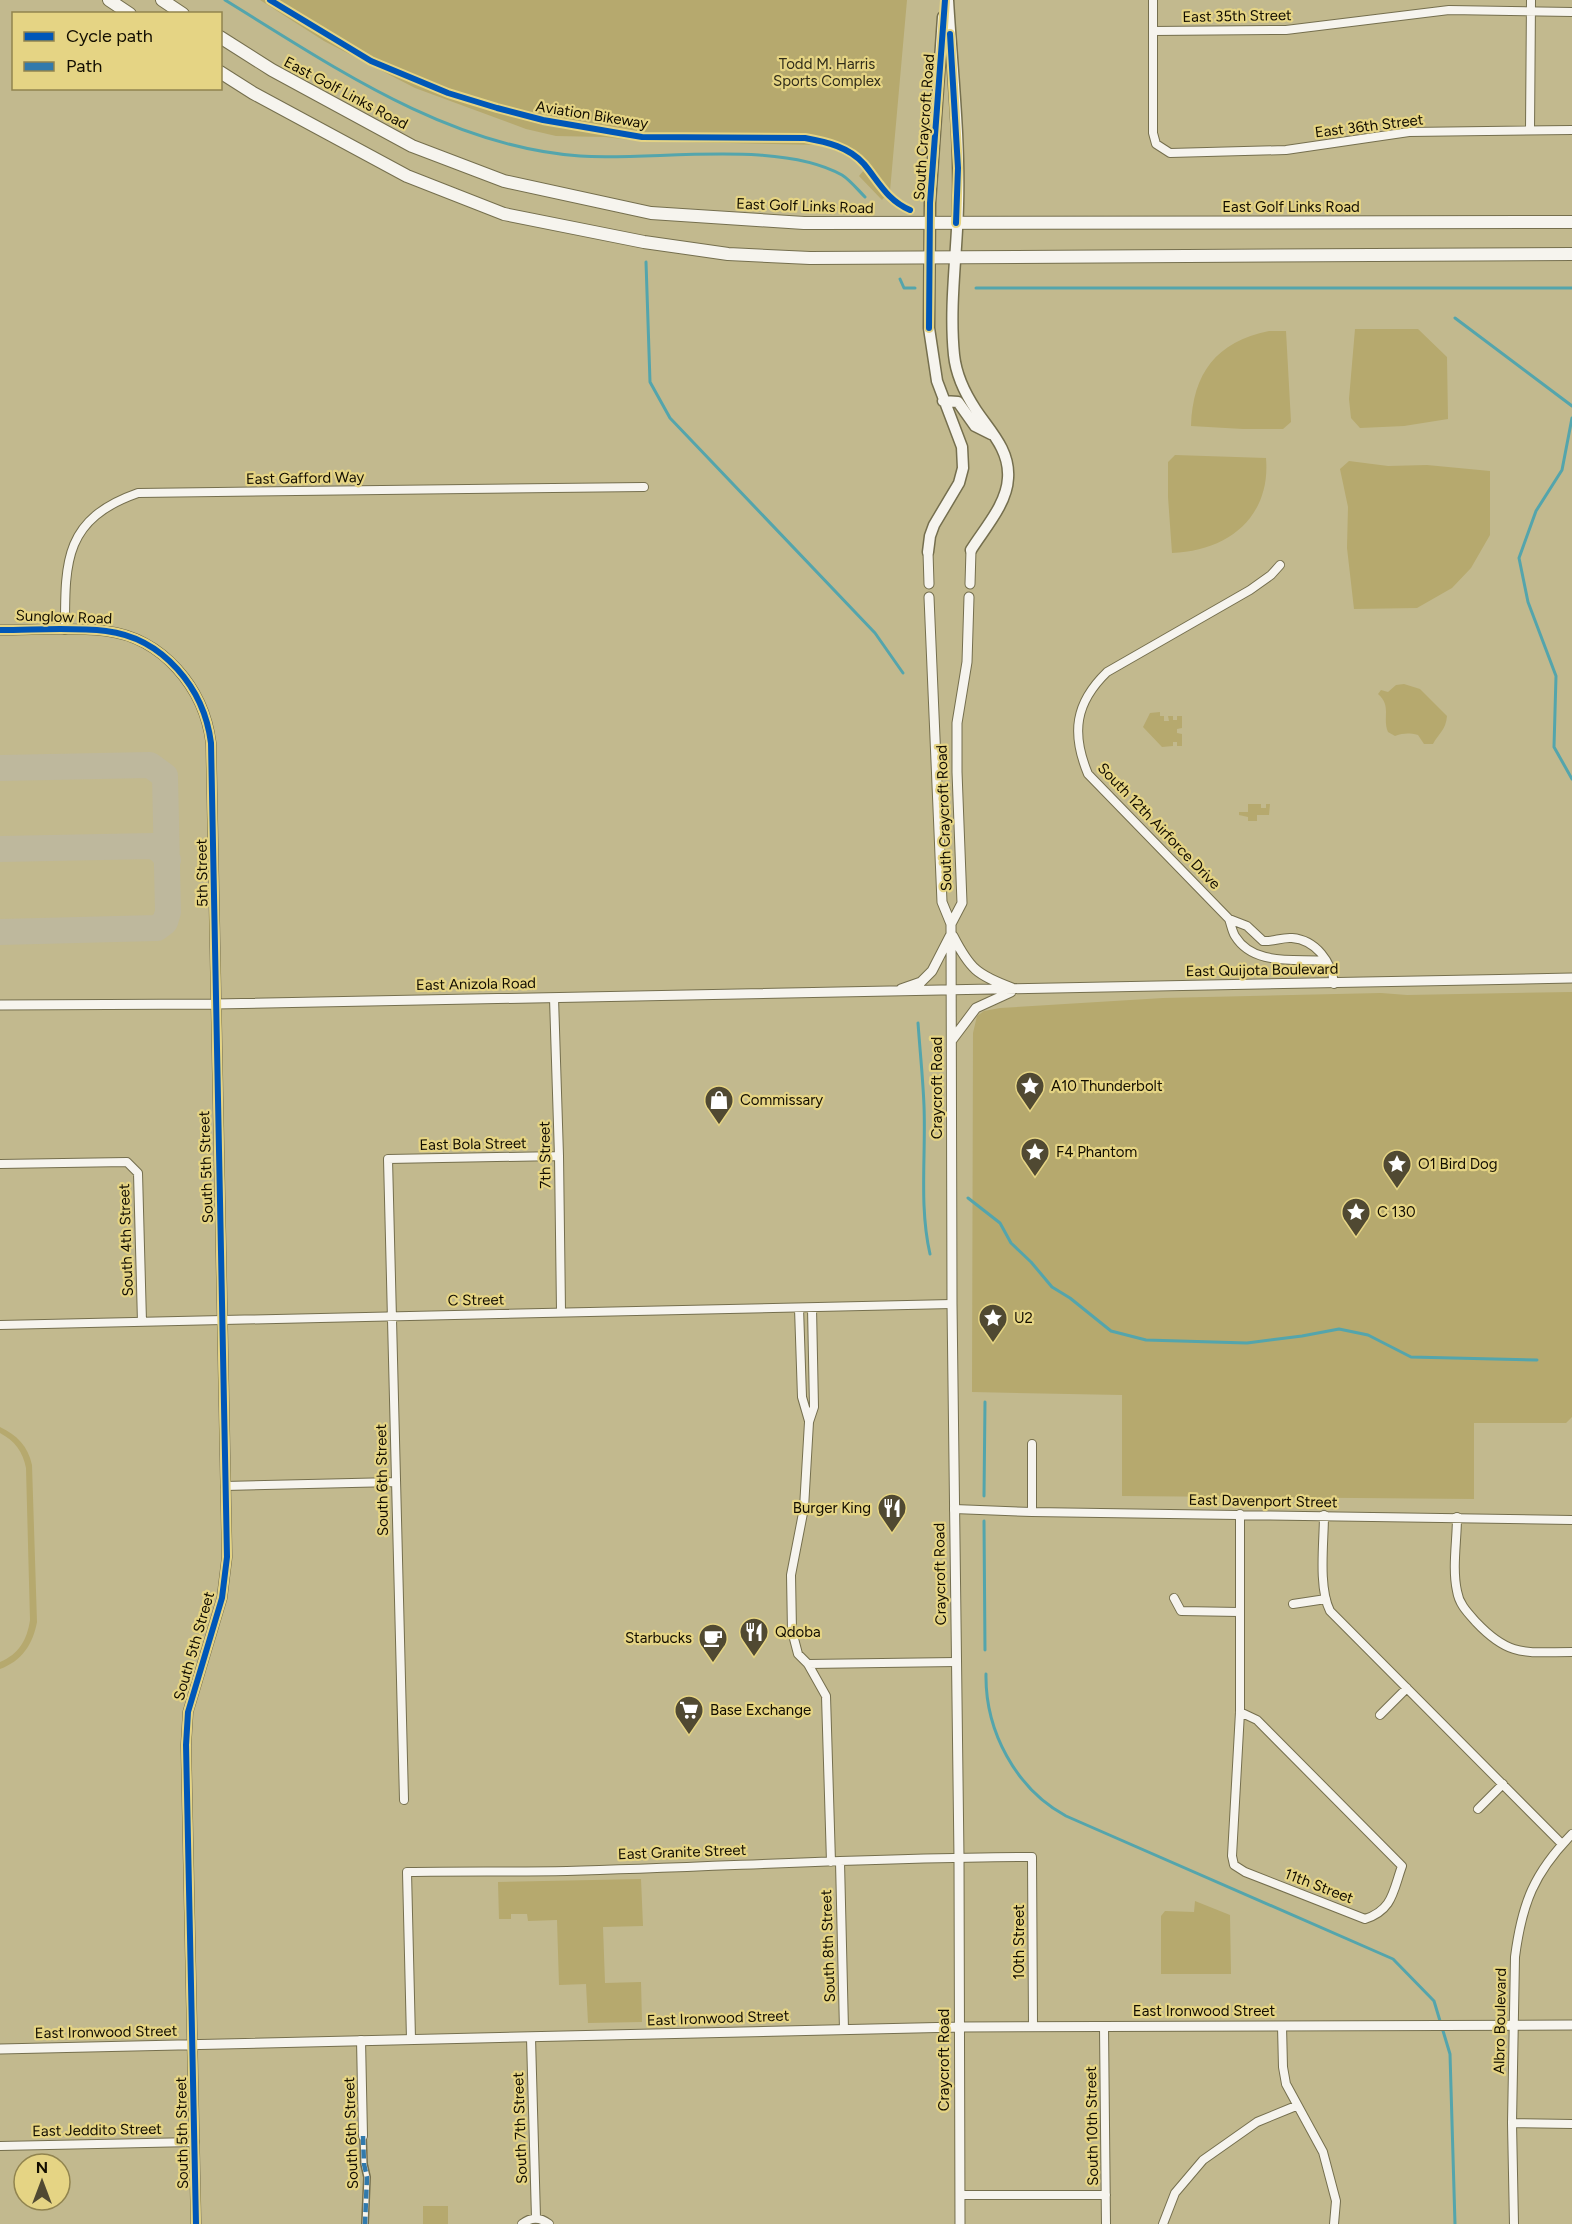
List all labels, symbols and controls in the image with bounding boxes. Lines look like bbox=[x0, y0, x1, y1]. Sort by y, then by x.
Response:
street label: East 35th Street bbox=[1182, 6, 1292, 26]
legend bbox=[12, 12, 222, 90]
text: Cycle path bbox=[66, 25, 153, 47]
street label: East Golf Links Road bbox=[281, 53, 411, 133]
street label: South Craycroft Road bbox=[910, 53, 938, 201]
text: Path bbox=[66, 55, 102, 77]
park label: Todd M. Harris Sports Complex bbox=[773, 55, 881, 90]
street label: Aviation Bikeway bbox=[534, 97, 650, 133]
street label: East 36th Street bbox=[1314, 110, 1425, 142]
street label: East Golf Links Road bbox=[736, 195, 874, 217]
street label: East Golf Links Road bbox=[1222, 198, 1360, 216]
street label: East Gafford Way bbox=[246, 468, 364, 488]
street label: Sunglow Road bbox=[15, 606, 113, 628]
street label: South Craycroft Road bbox=[932, 744, 956, 892]
street label: South 12th Airforce Drive bbox=[1094, 759, 1224, 893]
street label: 5th Street bbox=[192, 838, 212, 907]
street label: East Quijota Boulevard bbox=[1185, 960, 1339, 980]
street label: East Anizola Road bbox=[416, 974, 536, 994]
street label: Craycroft Road bbox=[928, 1037, 946, 1139]
place icon: A10 Thunderbolt bbox=[1014, 1070, 1046, 1112]
place label: A10 Thunderbolt bbox=[1051, 1077, 1163, 1095]
shop icon: Commissary bbox=[703, 1084, 735, 1126]
place label: Commissary bbox=[740, 1091, 823, 1109]
street label: South 5th Street bbox=[195, 1110, 217, 1223]
street label: 7th Street bbox=[535, 1121, 555, 1189]
street label: East Bola Street bbox=[419, 1134, 527, 1154]
place icon: F4 Phantom bbox=[1019, 1136, 1051, 1178]
place label: F4 Phantom bbox=[1056, 1143, 1137, 1161]
place icon: O1 Bird Dog bbox=[1381, 1148, 1413, 1190]
place label: O1 Bird Dog bbox=[1418, 1155, 1498, 1173]
street label: South 4th Street bbox=[115, 1183, 137, 1297]
place icon: C 130 bbox=[1340, 1196, 1372, 1238]
place label: C 130 bbox=[1377, 1203, 1416, 1221]
street label: C Street bbox=[448, 1291, 505, 1309]
place icon: U2 bbox=[977, 1302, 1009, 1344]
place label: U2 bbox=[1014, 1309, 1033, 1327]
street label: South 6th Street bbox=[372, 1423, 392, 1536]
street label: East Davenport Street bbox=[1188, 1491, 1338, 1511]
restaurant icon: Burger King bbox=[876, 1492, 908, 1534]
place label: Burger King bbox=[793, 1499, 871, 1517]
street label: Craycroft Road bbox=[930, 1523, 950, 1625]
street label: South 5th Street bbox=[170, 1589, 218, 1703]
restaurant icon: Qdoba bbox=[738, 1616, 770, 1658]
cafe icon: Starbucks bbox=[697, 1622, 729, 1664]
place label: Qdoba bbox=[775, 1623, 821, 1641]
place label: Starbucks bbox=[625, 1629, 692, 1647]
supermarket icon: Base Exchange bbox=[673, 1694, 705, 1736]
place label: Base Exchange bbox=[710, 1701, 811, 1719]
street label: East Granite Street bbox=[618, 1841, 747, 1863]
street label: 11th Street bbox=[1282, 1865, 1356, 1907]
street label: South 8th Street bbox=[817, 1889, 839, 2003]
street label: 10th Street bbox=[1010, 1904, 1028, 1980]
street label: Albro Boulevard bbox=[1490, 1968, 1510, 2074]
street label: East Ironwood Street bbox=[1133, 2002, 1276, 2020]
street label: East Ironwood Street bbox=[646, 2007, 790, 2029]
street label: Craycroft Road bbox=[935, 2009, 953, 2111]
street label: East Ironwood Street bbox=[35, 2022, 178, 2042]
street label: South 10th Street bbox=[1082, 2066, 1102, 2186]
street label: South 7th Street bbox=[509, 2071, 531, 2184]
street label: South 5th Street bbox=[172, 2076, 192, 2189]
street label: South 6th Street bbox=[340, 2076, 362, 2189]
street label: East Jeddito Street bbox=[32, 2120, 162, 2140]
north arrow bbox=[12, 2152, 72, 2212]
text: N bbox=[36, 2158, 48, 2177]

